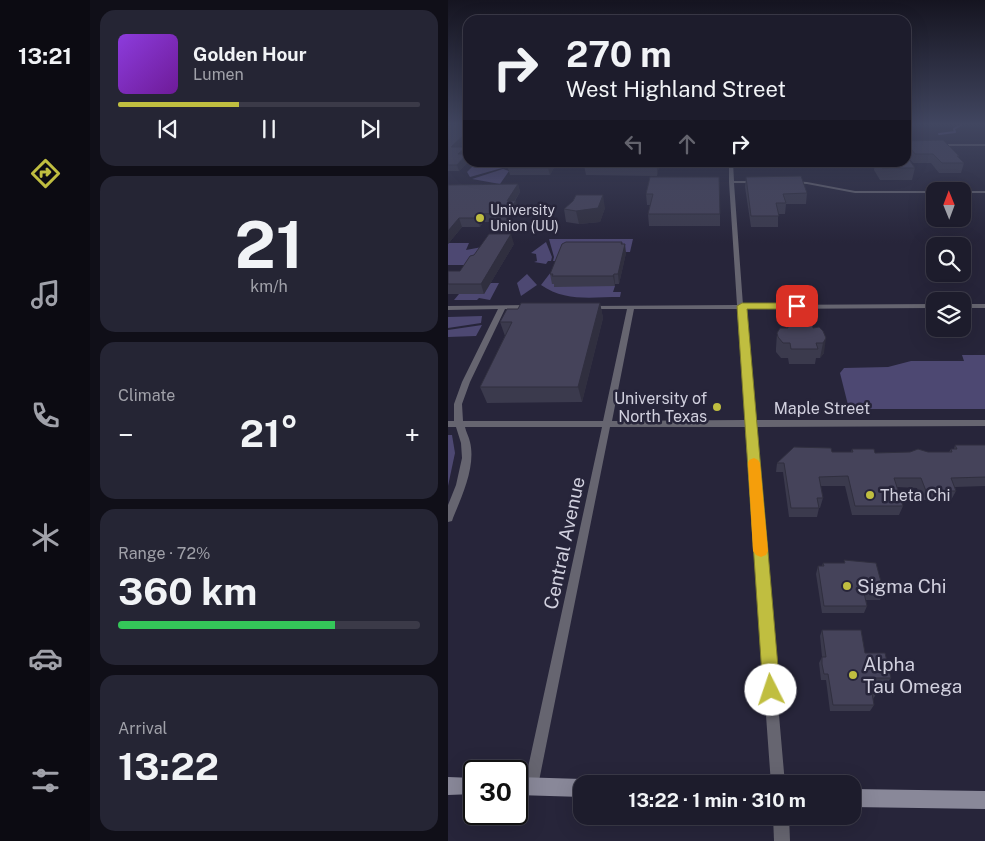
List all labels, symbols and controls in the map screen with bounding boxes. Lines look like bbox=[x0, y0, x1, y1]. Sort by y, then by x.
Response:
text: 270 m bbox=[566, 34, 672, 75]
icon: right bbox=[483, 35, 548, 100]
text: 13:21 bbox=[18, 43, 72, 69]
text: Golden Hour bbox=[193, 43, 307, 65]
text: Lumen bbox=[193, 65, 244, 84]
text: West Highland Street bbox=[566, 76, 786, 102]
icon: previous bbox=[154, 115, 182, 143]
icon: pause bbox=[255, 115, 283, 143]
icon: next bbox=[356, 115, 384, 143]
icon: left bbox=[620, 130, 648, 158]
icon: ahead bbox=[673, 130, 701, 158]
icon: right bbox=[726, 130, 754, 158]
icon: directions bbox=[28, 156, 63, 191]
north arrow bbox=[926, 182, 970, 228]
map controls bbox=[926, 182, 971, 337]
place label: University Union (UU) bbox=[490, 202, 559, 234]
text: 21 bbox=[234, 206, 304, 283]
marker: University Union (UU) bbox=[474, 212, 486, 224]
button: search bbox=[926, 237, 971, 282]
icon: music bbox=[28, 277, 63, 312]
text: km/h bbox=[250, 277, 288, 296]
pin bbox=[776, 285, 818, 327]
icon: arrive bbox=[783, 292, 811, 320]
button: layers bbox=[926, 292, 971, 337]
text: Climate bbox=[118, 386, 175, 405]
place label: University of North Texas bbox=[614, 389, 707, 426]
icon: phone bbox=[28, 398, 63, 433]
street label: Maple Street bbox=[774, 399, 870, 418]
marker: University of North Texas bbox=[711, 401, 723, 413]
text: 21° bbox=[240, 411, 298, 456]
text: − bbox=[118, 418, 134, 451]
text: + bbox=[404, 418, 420, 451]
street label: Central Avenue bbox=[539, 475, 589, 611]
place label: Theta Chi bbox=[880, 486, 951, 505]
marker: Theta Chi bbox=[864, 489, 876, 501]
icon: climate bbox=[28, 520, 63, 555]
text: Range · 72% bbox=[118, 544, 210, 563]
text: 360 km bbox=[118, 569, 257, 614]
place label: Sigma Chi bbox=[857, 575, 947, 597]
marker: Sigma Chi bbox=[841, 580, 853, 592]
icon: car bbox=[28, 641, 63, 676]
place label: Alpha Tau Omega bbox=[863, 653, 962, 697]
position arrow bbox=[744, 663, 796, 715]
marker: Alpha Tau Omega bbox=[847, 669, 859, 681]
text: Arrival bbox=[118, 719, 167, 738]
text: 13:22 bbox=[118, 744, 219, 789]
speed limit sign: 30 bbox=[463, 760, 528, 825]
icon: filters bbox=[28, 763, 63, 798]
text: 13:22 · 1 min · 310 m bbox=[628, 789, 806, 811]

